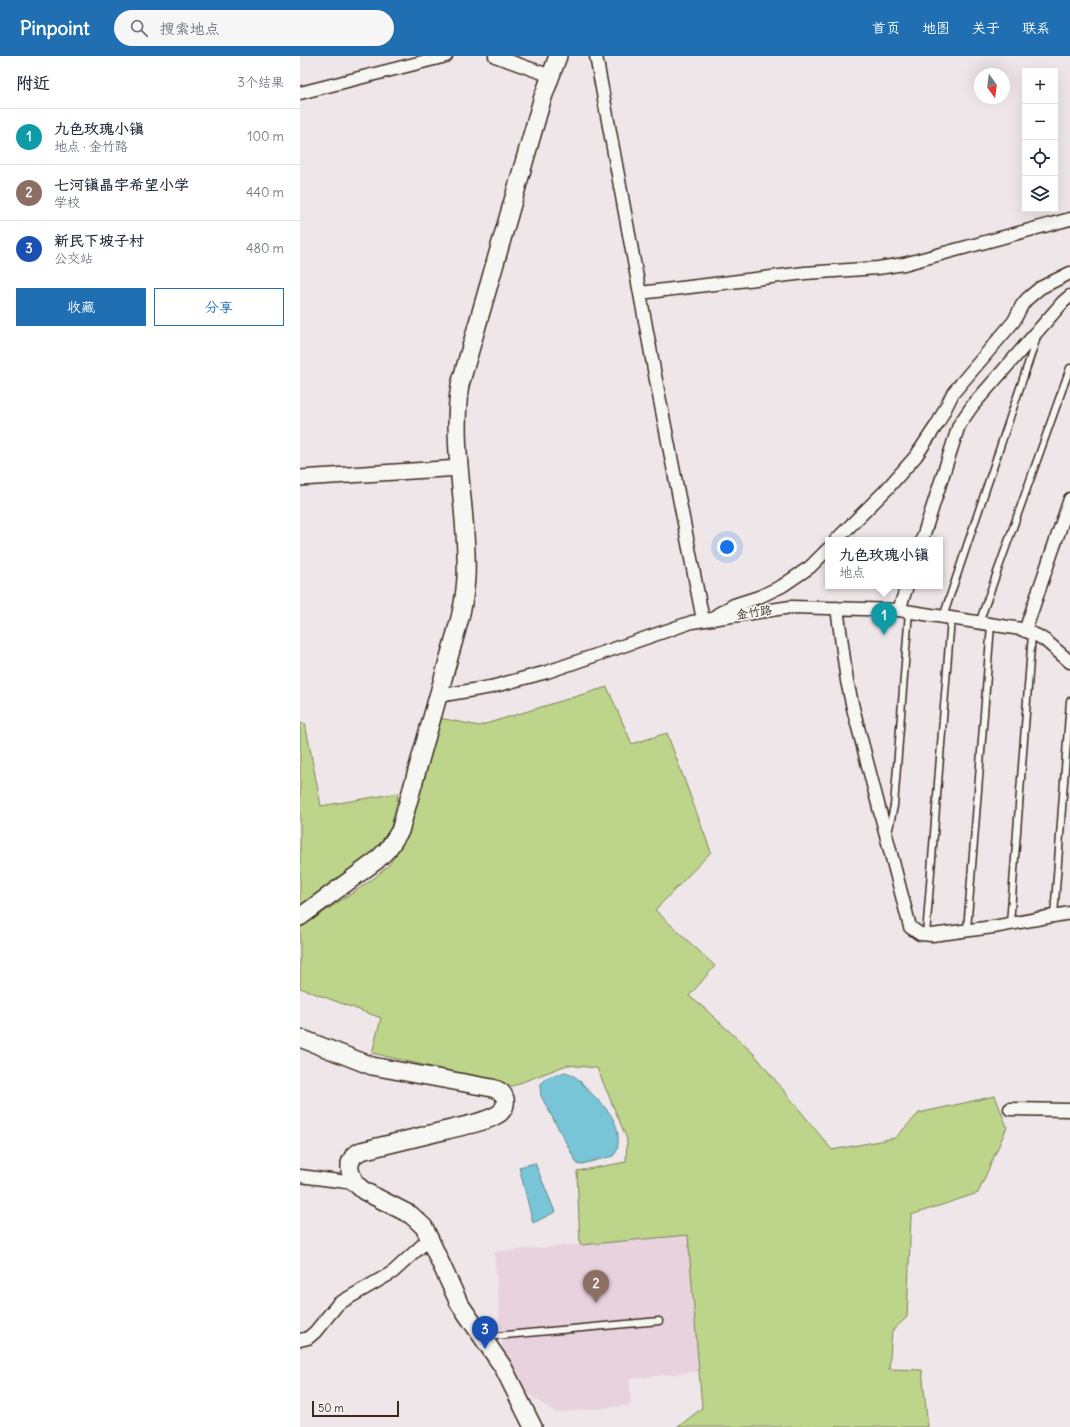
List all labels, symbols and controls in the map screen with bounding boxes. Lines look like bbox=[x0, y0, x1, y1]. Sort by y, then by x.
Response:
search box bbox=[114, 10, 394, 46]
text: Pinpoint bbox=[20, 16, 90, 40]
icon: search bbox=[128, 17, 150, 39]
text: 搜索地点 bbox=[160, 19, 220, 38]
text: 首页 bbox=[872, 19, 900, 37]
text: 地图 bbox=[922, 19, 950, 37]
text: 关于 bbox=[972, 19, 1000, 37]
text: 联系 bbox=[1022, 19, 1050, 37]
north arrow bbox=[974, 68, 1010, 104]
map controls bbox=[1022, 68, 1058, 212]
button: + bbox=[1022, 68, 1058, 104]
text: 附近 bbox=[16, 72, 50, 94]
text: 3个结果 bbox=[238, 74, 284, 91]
button: − bbox=[1022, 104, 1058, 140]
text: 九色玫瑰小镇 bbox=[54, 119, 144, 138]
text: 1 bbox=[26, 128, 32, 145]
text: 100 m bbox=[247, 128, 284, 145]
text: 地点 · 金竹路 bbox=[54, 138, 128, 155]
button: locate bbox=[1022, 140, 1058, 176]
text: 七河镇晶宇希望小学 bbox=[54, 175, 189, 194]
button: layers bbox=[1022, 176, 1058, 212]
text: 2 bbox=[25, 184, 33, 201]
text: 440 m bbox=[246, 184, 284, 201]
text: 学校 bbox=[54, 194, 80, 211]
text: 新民下坡子村 bbox=[54, 231, 144, 250]
text: 3 bbox=[25, 240, 33, 257]
text: 480 m bbox=[246, 240, 284, 257]
text: 公交站 bbox=[54, 250, 93, 267]
button: 收藏 bbox=[16, 288, 146, 326]
button: 分享 bbox=[154, 288, 284, 326]
your location bbox=[717, 537, 737, 557]
popup bbox=[825, 537, 943, 589]
text: 九色玫瑰小镇 bbox=[839, 545, 929, 564]
text: 地点 bbox=[839, 564, 865, 581]
street label: 金竹路 bbox=[735, 602, 773, 622]
pin: 1 bbox=[871, 602, 897, 635]
pin: 2 bbox=[583, 1270, 609, 1303]
pin: 3 bbox=[472, 1316, 498, 1349]
scale bar bbox=[312, 1399, 399, 1418]
text: 50 m bbox=[318, 1401, 344, 1415]

